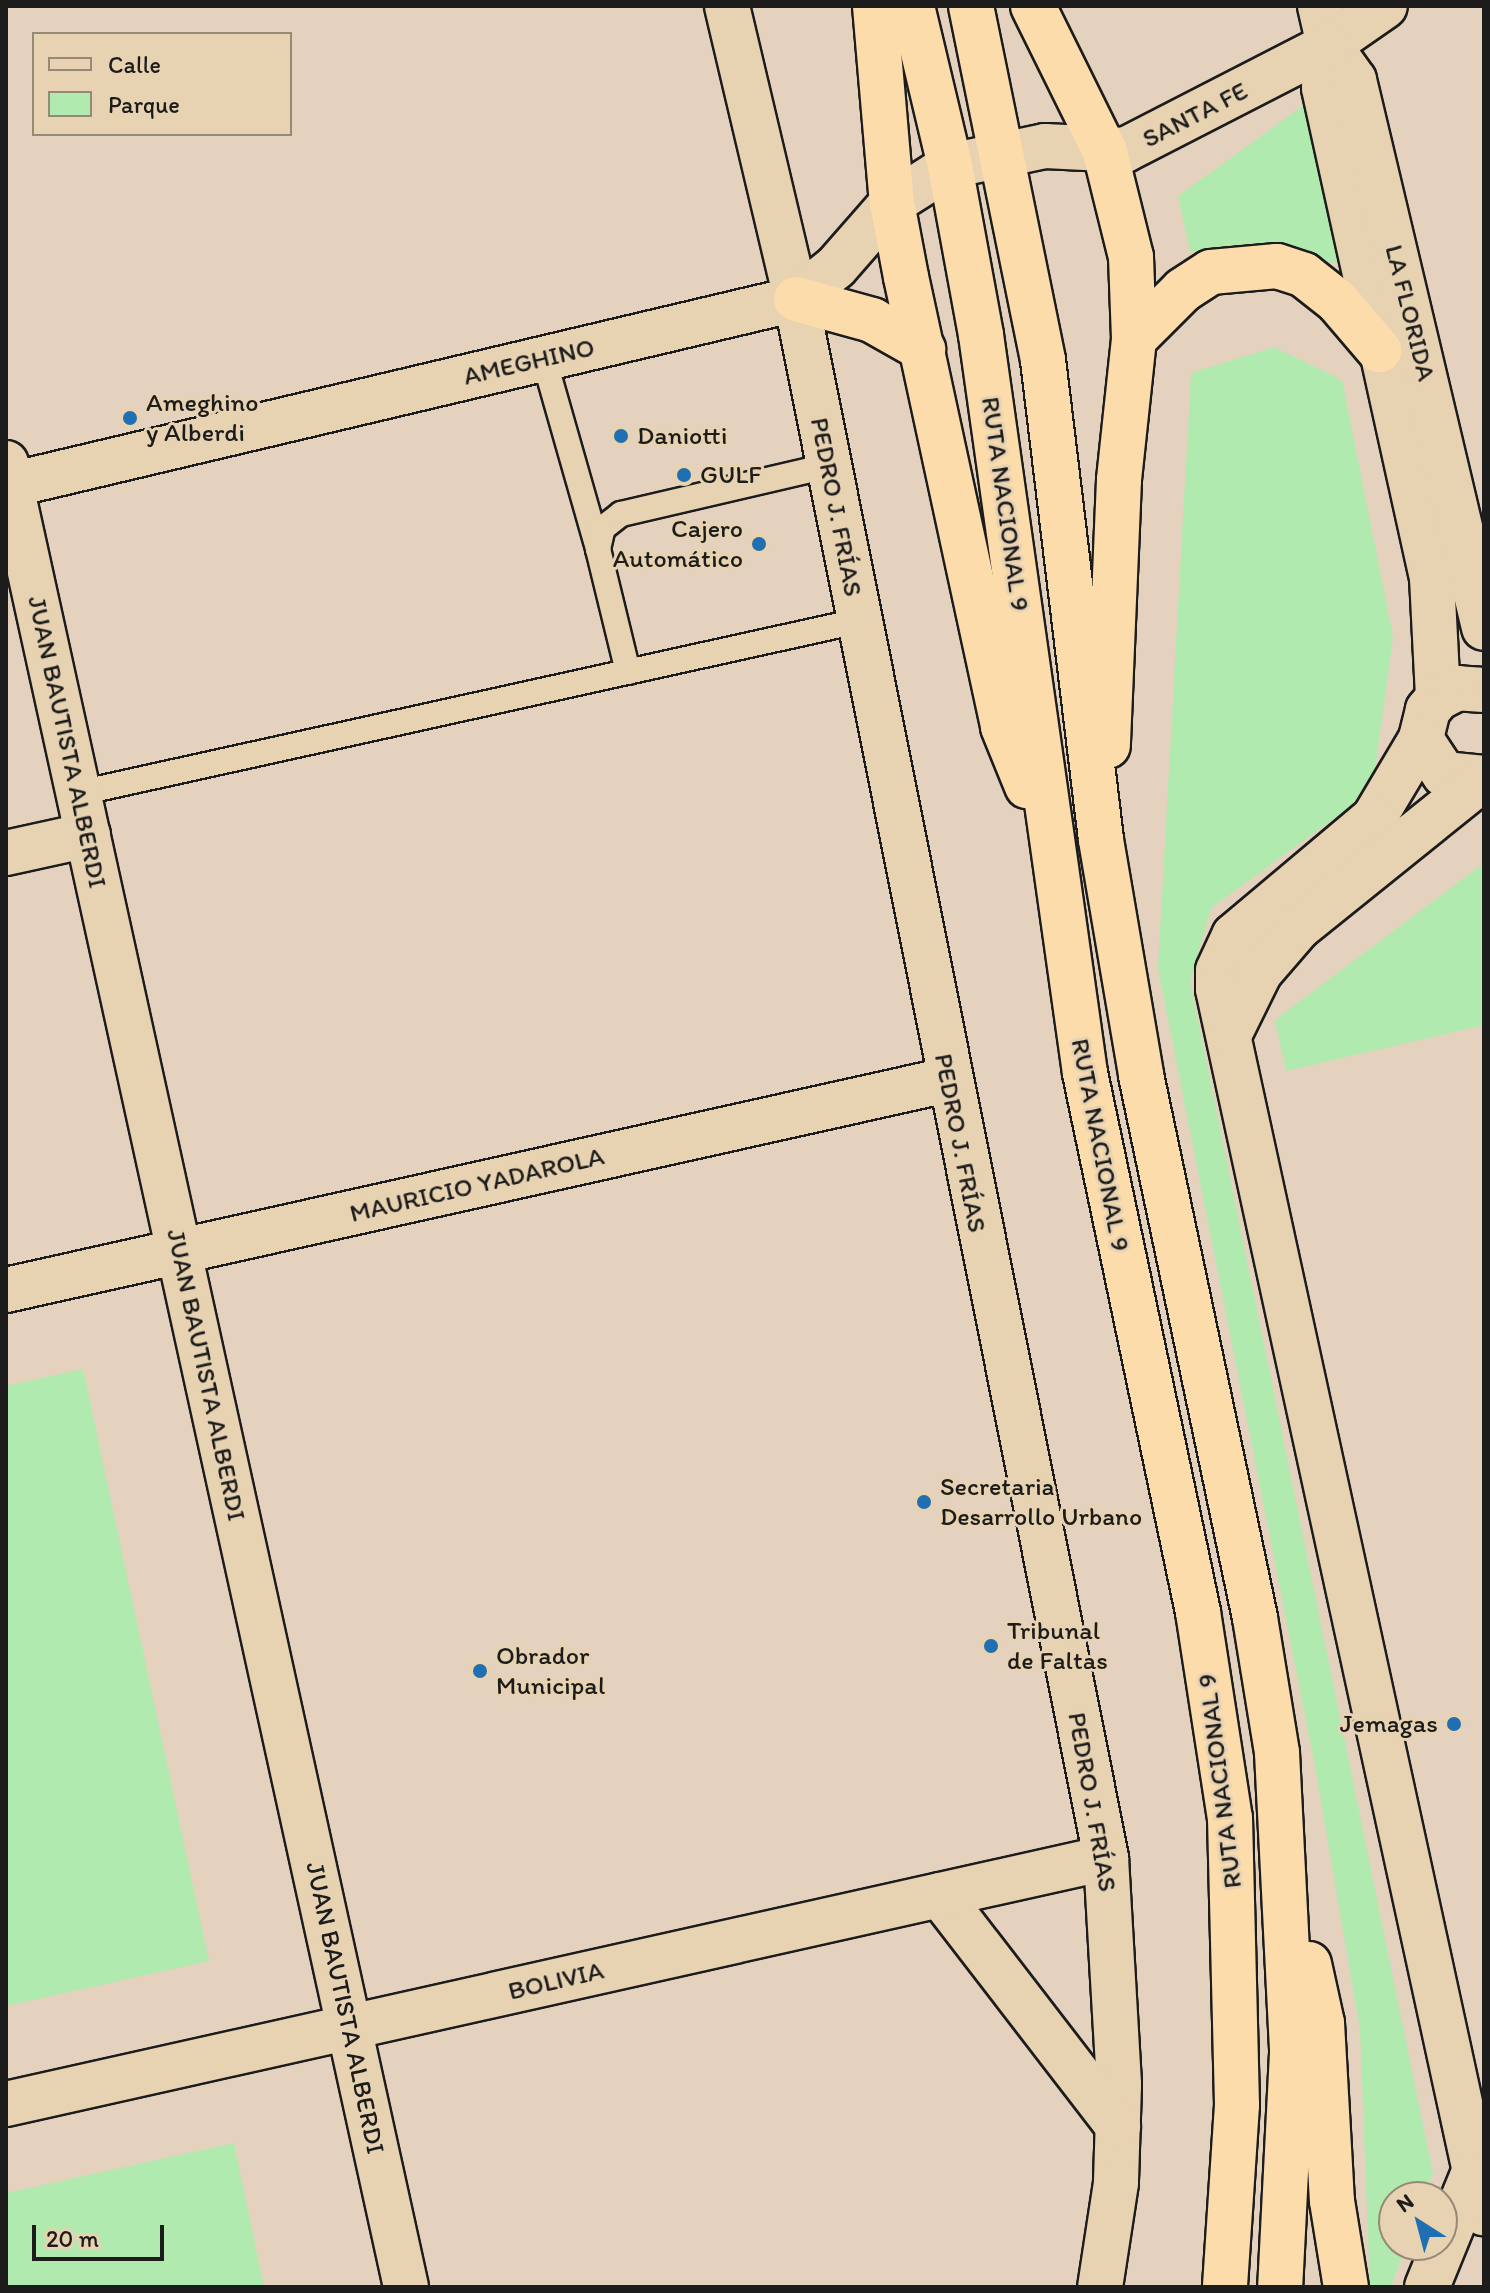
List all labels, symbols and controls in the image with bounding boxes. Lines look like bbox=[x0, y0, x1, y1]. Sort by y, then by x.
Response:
legend bbox=[32, 32, 292, 136]
text: Calle bbox=[108, 50, 161, 79]
street label: SANTA FE bbox=[1137, 75, 1253, 155]
text: Parque bbox=[108, 90, 180, 119]
street label: LA FLORIDA bbox=[1378, 242, 1442, 384]
street label: AMEGHINO bbox=[460, 332, 598, 392]
place label: Ameghino y Alberdi bbox=[146, 387, 259, 448]
street label: RUTA NACIONAL 9 bbox=[975, 396, 1035, 612]
marker: Ameghino y Alberdi bbox=[121, 409, 139, 427]
street label: PEDRO J. FRÍAS bbox=[803, 415, 869, 599]
place label: Daniotti bbox=[637, 420, 727, 452]
marker: Daniotti bbox=[612, 427, 630, 445]
place label: GULF bbox=[700, 459, 762, 491]
marker: GULF bbox=[675, 466, 693, 484]
place label: Cajero Automático bbox=[613, 513, 743, 574]
marker: Cajero Automático bbox=[750, 535, 768, 553]
street label: JUAN BAUTISTA ALBERDI bbox=[21, 593, 113, 891]
street label: RUTA NACIONAL 9 bbox=[1064, 1037, 1136, 1253]
street label: PEDRO J. FRÍAS bbox=[927, 1051, 993, 1235]
street label: MAURICIO YADAROLA bbox=[347, 1141, 607, 1229]
street label: JUAN BAUTISTA ALBERDI bbox=[160, 1226, 252, 1524]
place label: Secretaria Desarrollo Urbano bbox=[940, 1471, 1144, 1532]
marker: Secretaria Desarrollo Urbano bbox=[915, 1493, 933, 1511]
place label: Tribunal de Faltas bbox=[1007, 1615, 1107, 1676]
marker: Tribunal de Faltas bbox=[982, 1637, 1000, 1655]
place label: Obrador Municipal bbox=[496, 1640, 605, 1702]
marker: Obrador Municipal bbox=[471, 1662, 489, 1680]
street label: RUTA NACIONAL 9 bbox=[1192, 1673, 1248, 1889]
place label: Jemagas bbox=[1340, 1708, 1438, 1740]
street label: PEDRO J. FRÍAS bbox=[1061, 1710, 1123, 1894]
marker: Jemagas bbox=[1445, 1715, 1463, 1733]
street label: JUAN BAUTISTA ALBERDI bbox=[299, 1859, 391, 2157]
street label: BOLIVIA bbox=[505, 1955, 607, 2007]
north arrow bbox=[1378, 2181, 1458, 2261]
text: N bbox=[1391, 2188, 1419, 2218]
scale bar bbox=[36, 2209, 168, 2259]
text: 20 m bbox=[46, 2224, 99, 2253]

